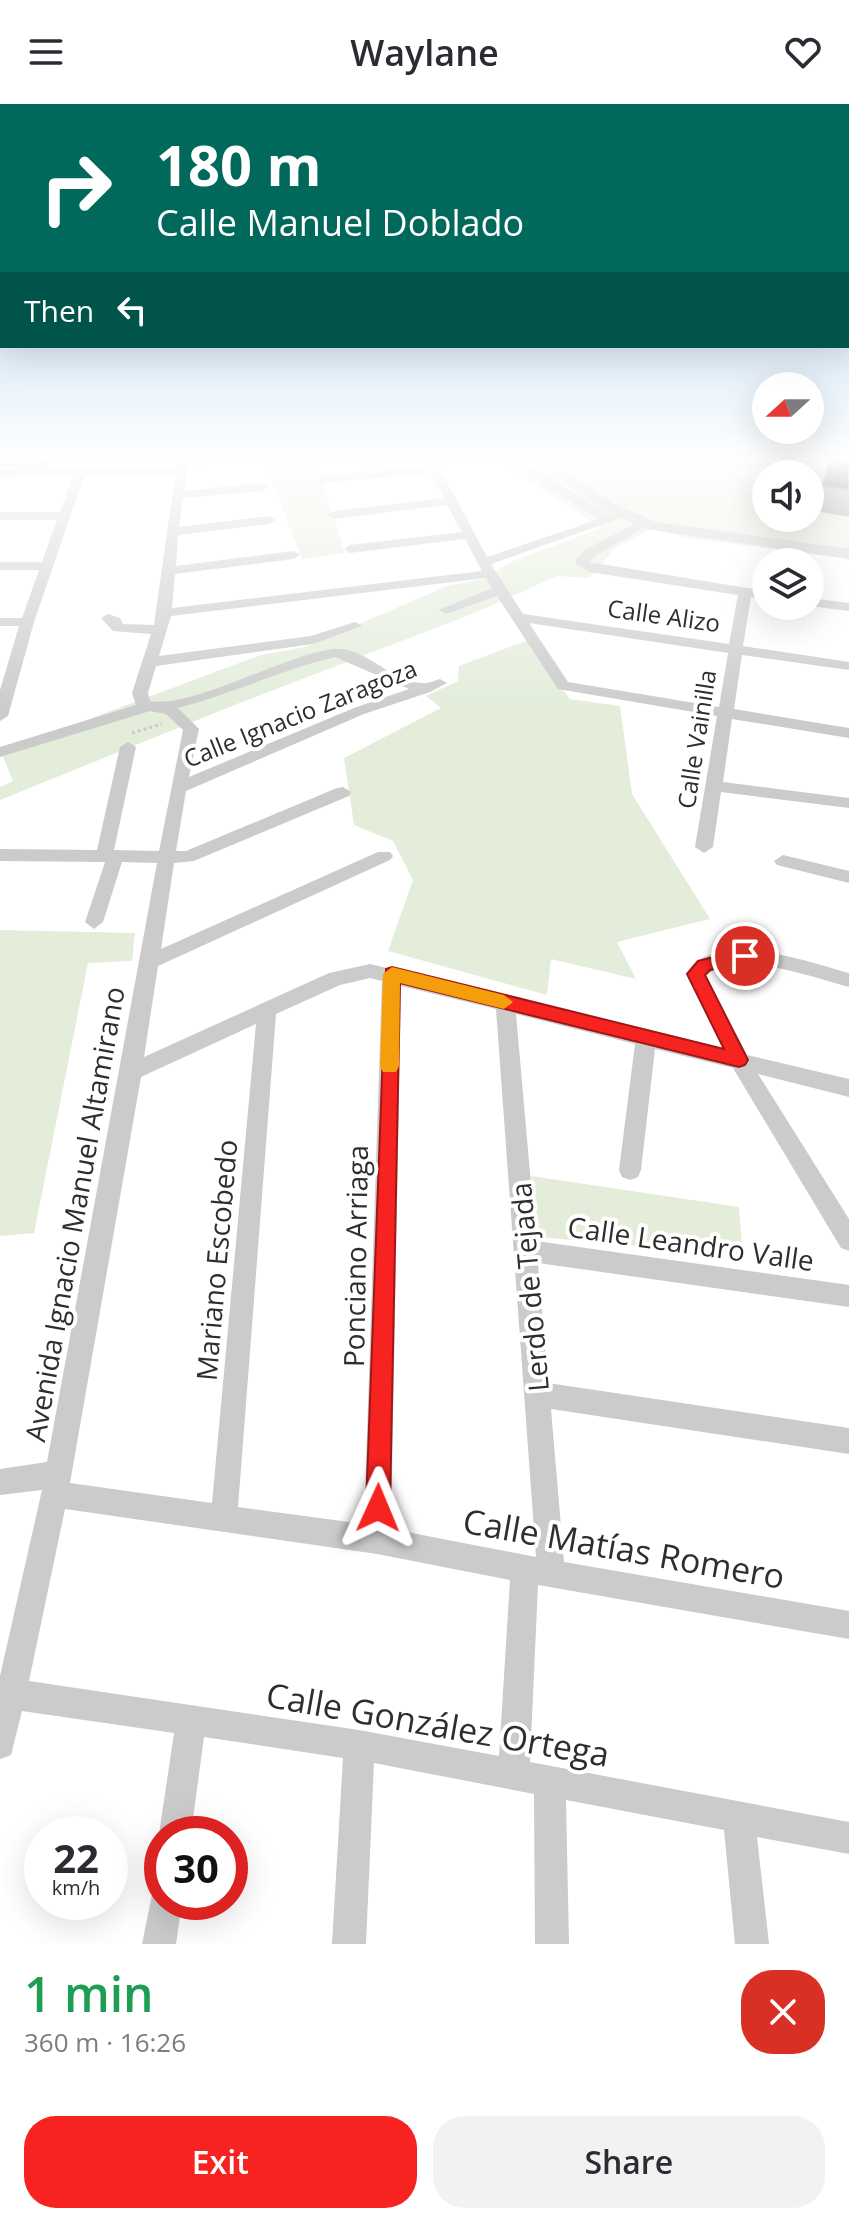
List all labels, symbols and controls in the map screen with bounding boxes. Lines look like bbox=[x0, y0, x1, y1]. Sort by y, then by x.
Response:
text: Waylane bbox=[350, 28, 499, 77]
icon: menu bbox=[24, 30, 68, 74]
icon: heart bbox=[781, 30, 825, 74]
text: 180 m bbox=[156, 126, 322, 202]
icon: right bbox=[24, 136, 128, 240]
text: Calle Manuel Doblado bbox=[156, 198, 524, 247]
icon: left bbox=[110, 288, 154, 332]
text: Then bbox=[24, 290, 94, 331]
north arrow bbox=[752, 372, 824, 444]
map controls bbox=[752, 372, 824, 620]
button: sound bbox=[752, 460, 824, 532]
button: layers bbox=[752, 548, 824, 620]
street label: Calle Alizo bbox=[606, 591, 722, 639]
street label: Calle Ignacio Zaragoza bbox=[179, 651, 421, 775]
street label: Calle Vainilla bbox=[669, 667, 723, 811]
pin bbox=[711, 922, 779, 990]
icon: arrive bbox=[723, 934, 767, 978]
street label: Avenida Ignacio Manuel Altamirano bbox=[15, 983, 133, 1445]
street label: Mariano Escobedo bbox=[187, 1138, 245, 1382]
street label: Ponciano Arriaga bbox=[334, 1145, 376, 1367]
street label: Lerdo de Tejada bbox=[501, 1181, 557, 1393]
street label: Calle Leandro Valle bbox=[565, 1207, 817, 1279]
position arrow bbox=[336, 1466, 420, 1550]
street label: Calle Matías Romero bbox=[460, 1497, 788, 1599]
street label: Calle González Ortega bbox=[263, 1671, 613, 1777]
speed limit sign: 30 bbox=[144, 1816, 248, 1920]
text: 22 bbox=[53, 1830, 99, 1885]
text: km/h bbox=[52, 1874, 100, 1901]
text: 1 min bbox=[24, 1961, 154, 2026]
button: close bbox=[741, 1970, 825, 2054]
text: 360 m · 16:26 bbox=[24, 2024, 186, 2060]
button: Exit bbox=[24, 2116, 417, 2208]
button: Share bbox=[433, 2116, 825, 2208]

